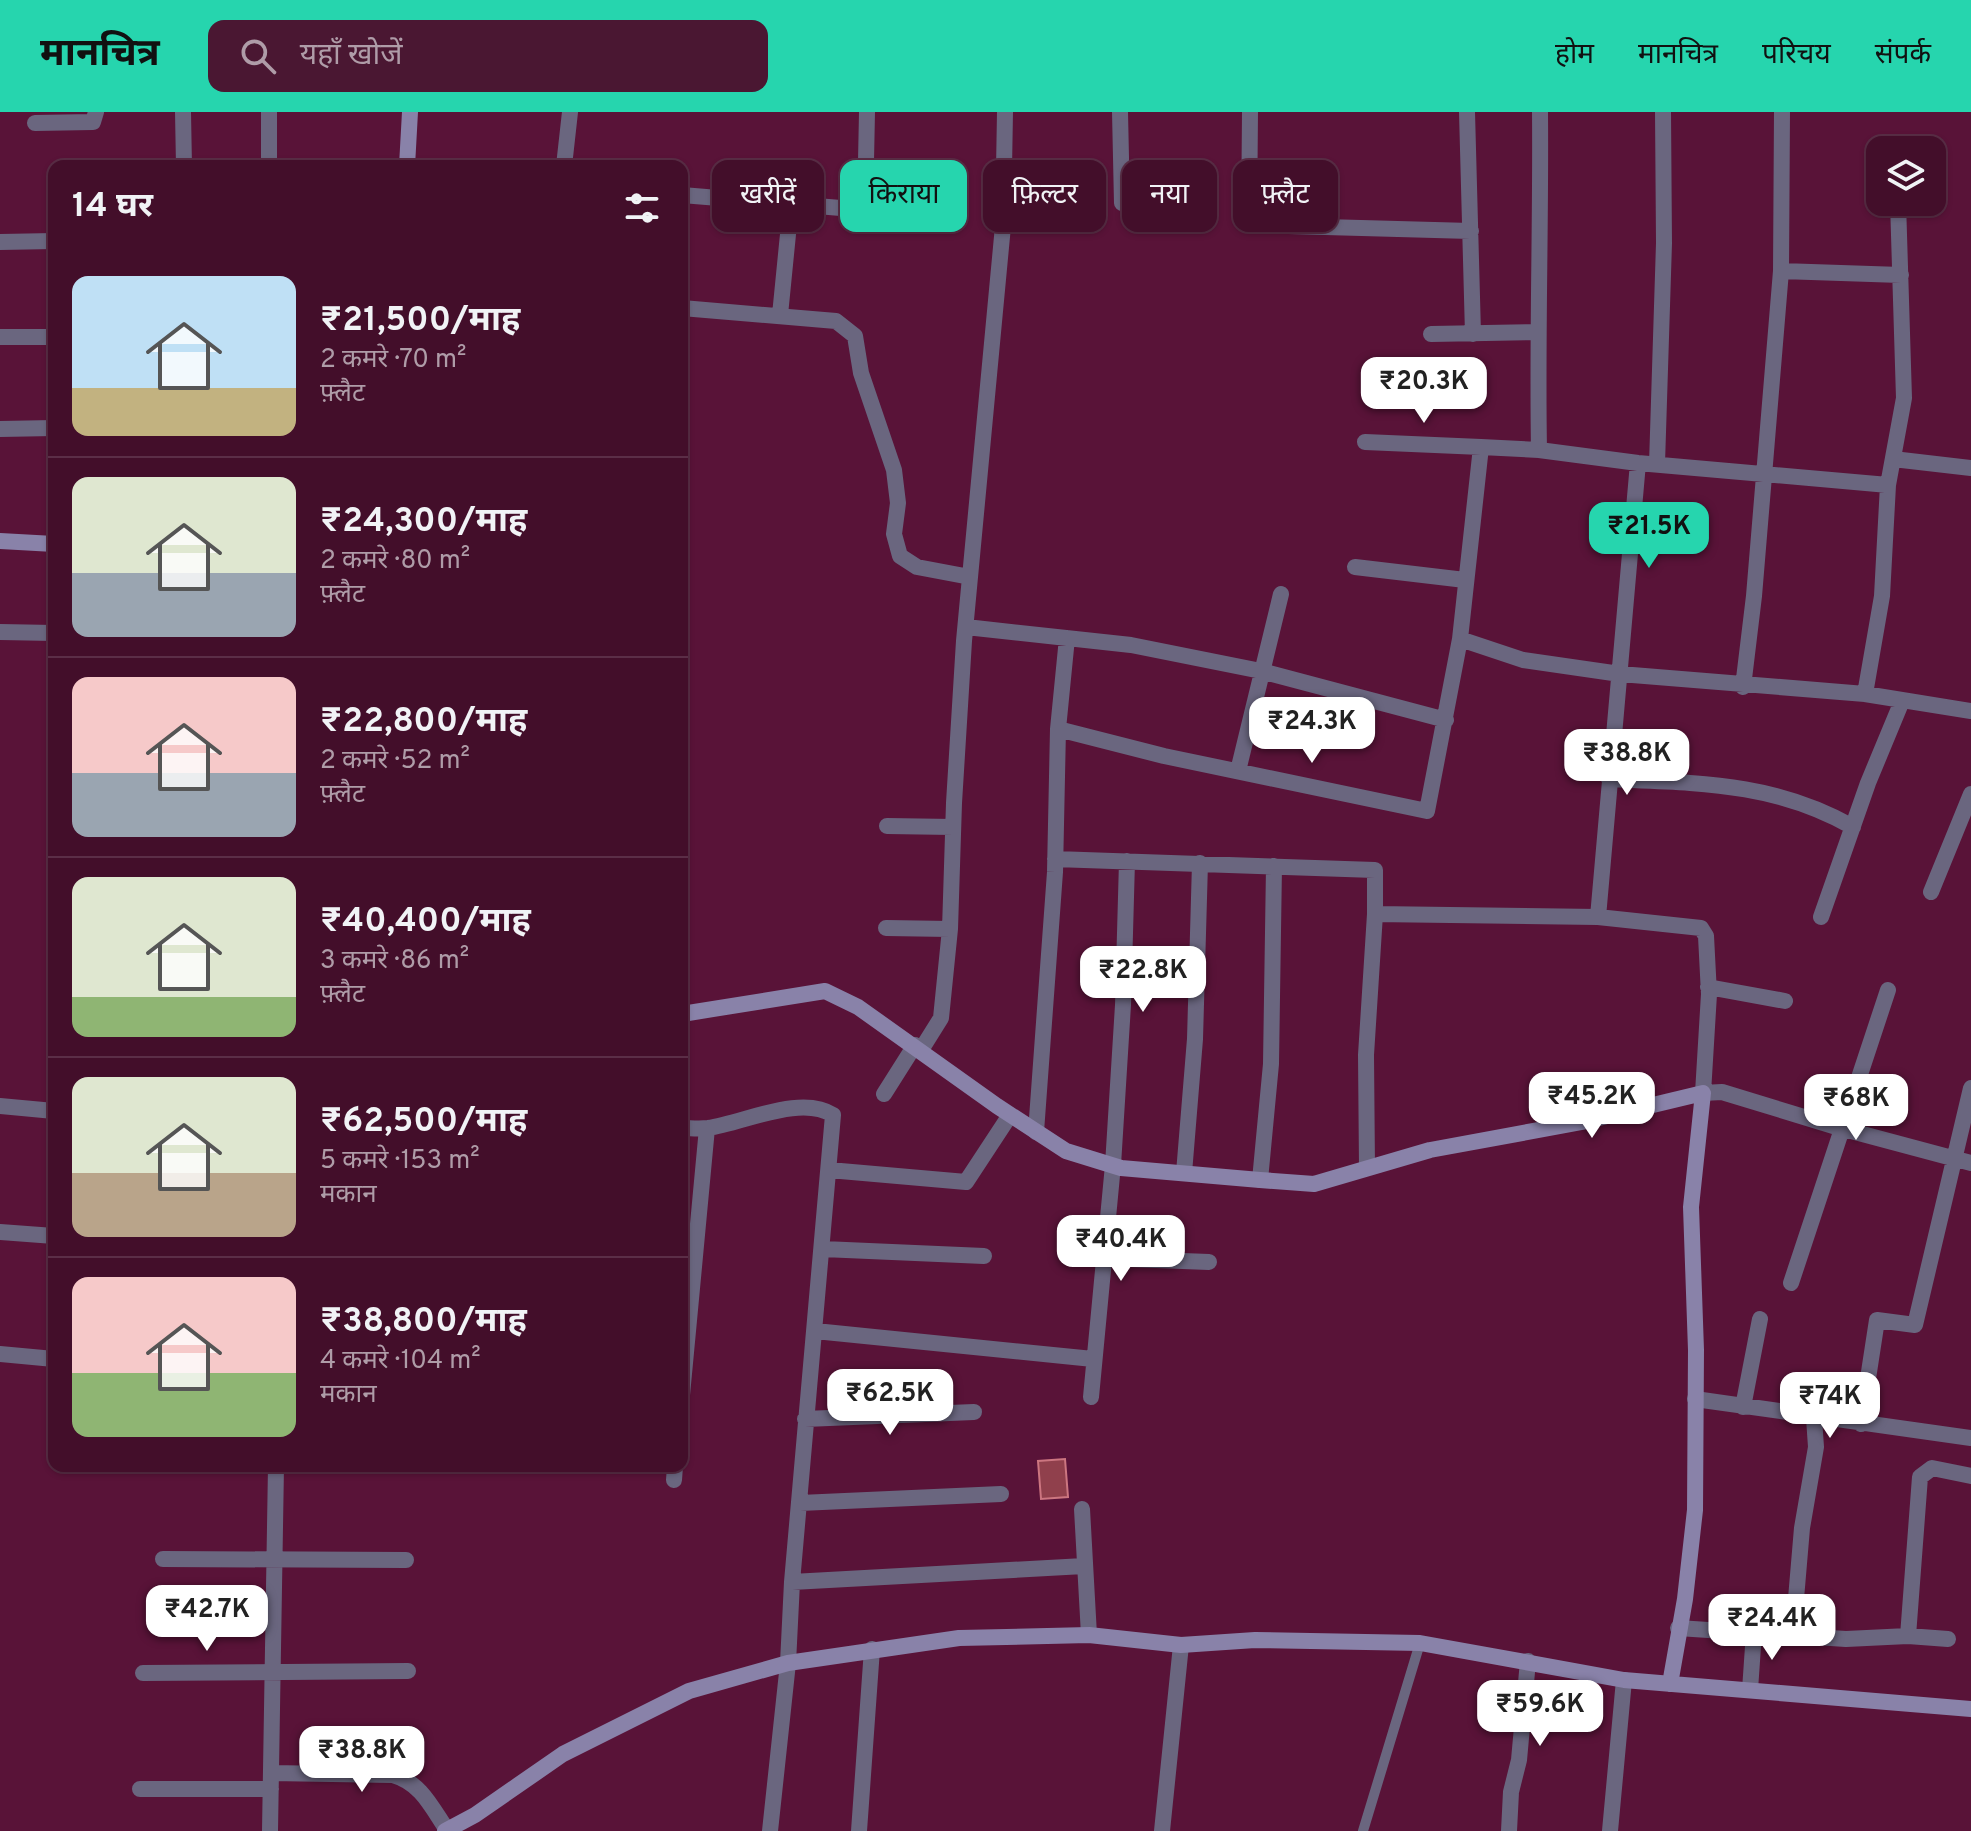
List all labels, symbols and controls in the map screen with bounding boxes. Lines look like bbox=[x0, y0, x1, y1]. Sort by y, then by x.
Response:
search box bbox=[208, 20, 768, 92]
text: मानचित्र bbox=[40, 31, 160, 80]
icon: search bbox=[236, 34, 280, 78]
text: यहाँ खोजें bbox=[300, 38, 403, 75]
text: होम bbox=[1555, 38, 1594, 74]
text: मानचित्र bbox=[1638, 38, 1718, 74]
text: परिचय bbox=[1762, 38, 1831, 74]
text: संपर्क bbox=[1875, 38, 1931, 74]
map controls bbox=[1866, 136, 1946, 216]
button: layers bbox=[1866, 136, 1946, 216]
chip: खरीदें bbox=[712, 160, 824, 232]
chip: किराया bbox=[840, 160, 967, 232]
chip: फ़िल्टर bbox=[983, 160, 1106, 232]
chip: नया bbox=[1122, 160, 1217, 232]
chip: फ़्लैट bbox=[1233, 160, 1338, 232]
text: 14 घर bbox=[72, 186, 153, 229]
icon: filters bbox=[620, 186, 664, 230]
text: ₹21,500/माह bbox=[320, 300, 520, 343]
icon: home bbox=[136, 308, 232, 404]
text: 2 कमरे · 70 m² bbox=[320, 344, 466, 377]
pin: ₹20.3K bbox=[1359, 357, 1489, 425]
text: ₹20.3K bbox=[1379, 366, 1469, 399]
text: फ़्लैट bbox=[320, 378, 365, 411]
text: ₹24,300/माह bbox=[320, 501, 527, 544]
pin: ₹21.5K bbox=[1584, 502, 1714, 570]
icon: home bbox=[136, 509, 232, 605]
text: ₹21.5K bbox=[1607, 511, 1691, 544]
text: 2 कमरे · 80 m² bbox=[320, 545, 470, 578]
text: फ़्लैट bbox=[320, 579, 365, 612]
pin: ₹24.3K bbox=[1247, 697, 1377, 765]
text: ₹22,800/माह bbox=[320, 701, 527, 744]
text: ₹24.3K bbox=[1267, 706, 1357, 739]
icon: home bbox=[136, 709, 232, 805]
pin: ₹38.8K bbox=[1562, 729, 1692, 797]
text: ₹38.8K bbox=[1582, 738, 1672, 771]
text: 2 कमरे · 52 m² bbox=[320, 745, 470, 778]
text: फ़्लैट bbox=[320, 779, 365, 812]
text: ₹40,400/माह bbox=[320, 901, 531, 944]
icon: home bbox=[136, 909, 232, 1005]
text: 3 कमरे · 86 m² bbox=[320, 945, 469, 978]
pin: ₹22.8K bbox=[1078, 946, 1208, 1014]
text: ₹22.8K bbox=[1098, 955, 1188, 988]
text: फ़्लैट bbox=[320, 979, 365, 1012]
pin: ₹45.2K bbox=[1527, 1072, 1657, 1140]
pin: ₹68K bbox=[1809, 1074, 1903, 1142]
text: ₹45.2K bbox=[1547, 1081, 1637, 1114]
text: ₹68K bbox=[1822, 1083, 1890, 1116]
text: ₹62,500/माह bbox=[320, 1101, 527, 1144]
icon: home bbox=[136, 1109, 232, 1205]
text: 5 कमरे · 153 m² bbox=[320, 1145, 480, 1178]
text: मकान bbox=[320, 1179, 377, 1212]
pin: ₹40.4K bbox=[1056, 1215, 1186, 1283]
text: ₹40.4K bbox=[1075, 1224, 1167, 1257]
text: ₹38,800/माह bbox=[320, 1301, 527, 1344]
icon: home bbox=[136, 1309, 232, 1405]
text: 4 कमरे · 104 m² bbox=[320, 1345, 481, 1378]
pin: ₹62.5K bbox=[825, 1369, 955, 1437]
pin: ₹74K bbox=[1783, 1372, 1877, 1440]
text: ₹62.5K bbox=[845, 1378, 935, 1411]
text: मकान bbox=[320, 1379, 377, 1412]
text: ₹74K bbox=[1798, 1381, 1862, 1414]
pin: ₹42.7K bbox=[142, 1585, 272, 1653]
text: ₹42.7K bbox=[164, 1594, 250, 1627]
pin: ₹24.4K bbox=[1707, 1594, 1837, 1662]
text: ₹24.4K bbox=[1726, 1603, 1818, 1636]
pin: ₹59.6K bbox=[1475, 1680, 1605, 1748]
text: ₹59.6K bbox=[1495, 1689, 1585, 1722]
pin: ₹38.8K bbox=[297, 1726, 427, 1794]
text: ₹38.8K bbox=[317, 1735, 407, 1768]

